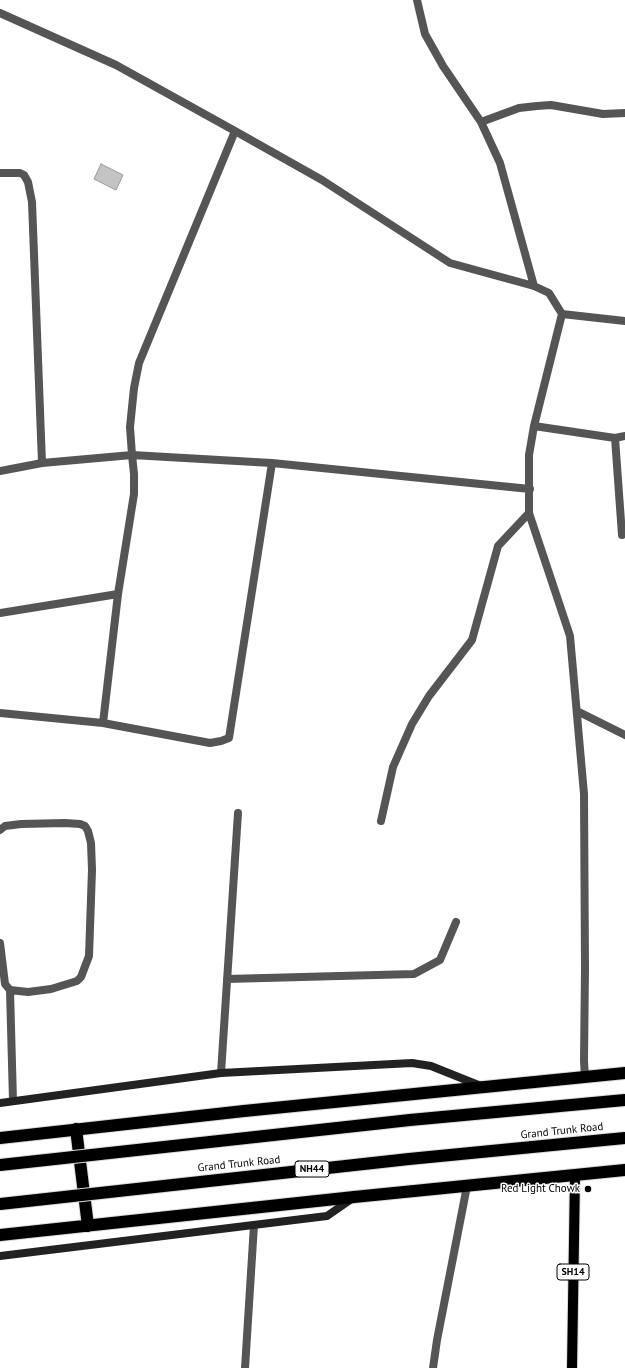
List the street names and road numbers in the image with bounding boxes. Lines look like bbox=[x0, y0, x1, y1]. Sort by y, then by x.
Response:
street label: Grand Trunk Road bbox=[520, 1120, 604, 1142]
street label: Grand Trunk Road bbox=[197, 1153, 281, 1175]
road number: NH44 bbox=[295, 1161, 329, 1177]
road number: SH14 bbox=[557, 1264, 589, 1280]

